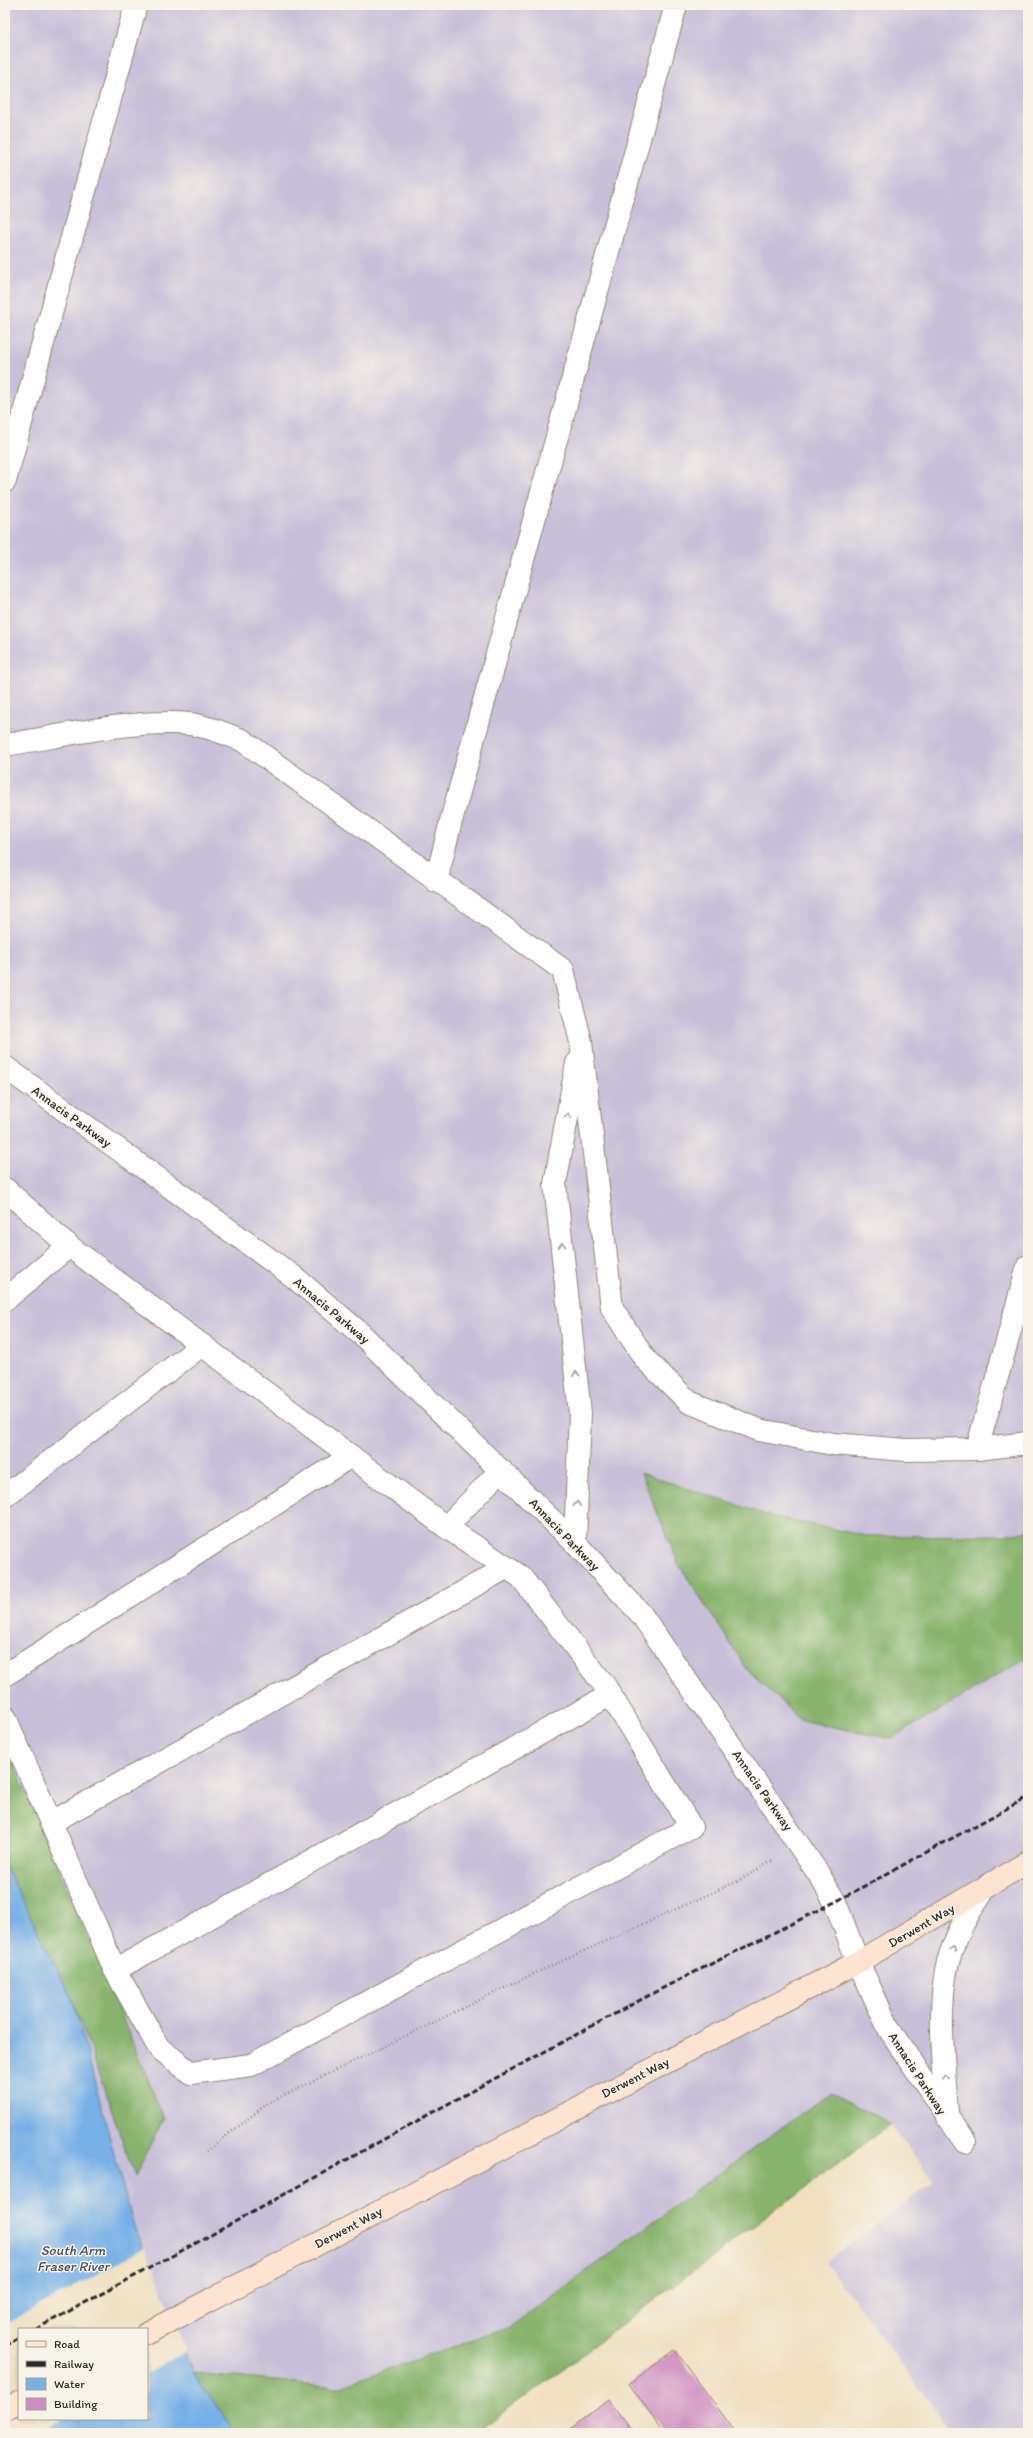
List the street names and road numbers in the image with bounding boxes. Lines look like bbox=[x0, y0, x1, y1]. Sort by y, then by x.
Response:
street label: Annacis Parkway bbox=[29, 1082, 115, 1150]
street label: Annacis Parkway bbox=[290, 1274, 373, 1347]
street label: Annacis Parkway bbox=[526, 1495, 603, 1574]
street label: Annacis Parkway bbox=[729, 1747, 796, 1833]
street label: Derwent Way bbox=[885, 1900, 957, 1950]
street label: Annacis Parkway bbox=[885, 2029, 950, 2117]
street label: Derwent Way bbox=[599, 2054, 672, 2101]
street label: Derwent Way bbox=[312, 2203, 384, 2251]

